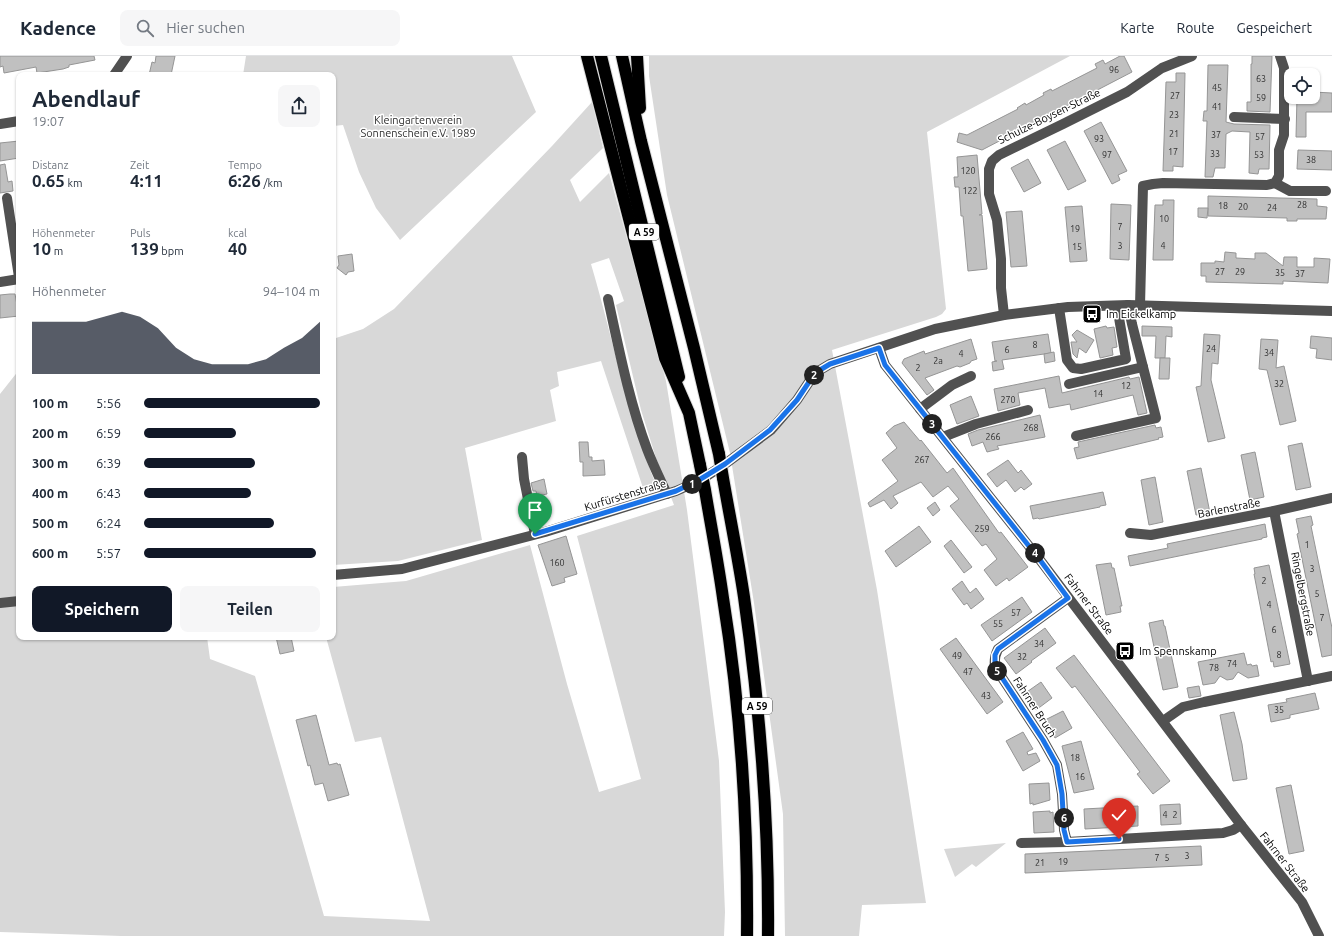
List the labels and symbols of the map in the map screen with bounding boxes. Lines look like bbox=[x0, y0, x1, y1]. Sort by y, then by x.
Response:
house number: 96 bbox=[1109, 65, 1119, 75]
house number: 63 bbox=[1256, 74, 1266, 84]
house number: 45 bbox=[1212, 83, 1222, 93]
street label: Schulze-Boysen-Straße bbox=[996, 86, 1102, 146]
house number: 27 bbox=[1170, 91, 1180, 101]
house number: 59 bbox=[1256, 93, 1266, 103]
house number: 41 bbox=[1212, 102, 1222, 112]
house number: 23 bbox=[1169, 110, 1179, 120]
park label: Kleingartenverein Sonnenschein e.V. 1989 bbox=[360, 114, 476, 139]
house number: 21 bbox=[1169, 129, 1179, 139]
house number: 37 bbox=[1211, 130, 1221, 140]
house number: 57 bbox=[1255, 132, 1265, 142]
house number: 93 bbox=[1094, 134, 1104, 144]
house number: 17 bbox=[1168, 147, 1178, 157]
house number: 33 bbox=[1210, 149, 1220, 159]
house number: 97 bbox=[1102, 150, 1112, 160]
house number: 53 bbox=[1254, 150, 1264, 160]
house number: 38 bbox=[1306, 155, 1316, 165]
house number: 120 bbox=[960, 166, 976, 176]
house number: 122 bbox=[962, 186, 978, 196]
house number: 28 bbox=[1297, 200, 1307, 210]
house number: 18 bbox=[1218, 201, 1228, 211]
house number: 20 bbox=[1238, 202, 1248, 212]
house number: 24 bbox=[1267, 203, 1277, 213]
house number: 10 bbox=[1159, 214, 1169, 224]
house number: 7 bbox=[1117, 222, 1123, 232]
road number: A 59 bbox=[629, 224, 659, 240]
house number: 19 bbox=[1070, 224, 1080, 234]
house number: 3 bbox=[1117, 241, 1123, 251]
house number: 4 bbox=[1160, 241, 1166, 251]
house number: 15 bbox=[1072, 242, 1082, 252]
house number: 27 bbox=[1215, 267, 1225, 277]
house number: 29 bbox=[1235, 267, 1245, 277]
house number: 35 bbox=[1275, 268, 1285, 278]
house number: 37 bbox=[1295, 269, 1305, 279]
bus stop icon: Im Eickelkamp bbox=[1081, 303, 1103, 325]
place label: Im Eickelkamp bbox=[1106, 308, 1176, 320]
house number: 8 bbox=[1032, 340, 1038, 350]
house number: 24 bbox=[1206, 344, 1216, 354]
house number: 6 bbox=[1004, 345, 1010, 355]
house number: 34 bbox=[1264, 348, 1274, 358]
house number: 4 bbox=[958, 349, 964, 359]
house number: 2a bbox=[933, 356, 943, 366]
house number: 2 bbox=[915, 363, 921, 373]
pin: 2 bbox=[804, 365, 824, 385]
house number: 32 bbox=[1274, 379, 1284, 389]
house number: 12 bbox=[1121, 381, 1131, 391]
house number: 14 bbox=[1093, 389, 1103, 399]
house number: 270 bbox=[1000, 395, 1016, 405]
pin: 3 bbox=[922, 414, 942, 434]
house number: 268 bbox=[1023, 423, 1039, 433]
house number: 266 bbox=[985, 432, 1001, 442]
house number: 267 bbox=[914, 455, 930, 465]
pin: 1 bbox=[682, 474, 702, 494]
street label: Kurfürstenstraße bbox=[583, 477, 667, 513]
pin bbox=[518, 493, 552, 534]
street label: Barlenstraße bbox=[1197, 496, 1261, 520]
house number: 259 bbox=[974, 524, 990, 534]
house number: 1 bbox=[1304, 540, 1310, 550]
pin: 4 bbox=[1025, 543, 1045, 563]
street label: Ringelbergstraße bbox=[1289, 551, 1317, 637]
house number: 160 bbox=[549, 558, 565, 568]
house number: 3 bbox=[1309, 564, 1315, 574]
street label: Fahrner Straße bbox=[1062, 571, 1116, 637]
house number: 2 bbox=[1261, 576, 1267, 586]
house number: 5 bbox=[1314, 589, 1320, 599]
house number: 4 bbox=[1266, 600, 1272, 610]
house number: 57 bbox=[1011, 608, 1021, 618]
house number: 7 bbox=[1319, 613, 1325, 623]
house number: 55 bbox=[993, 619, 1003, 629]
house number: 6 bbox=[1271, 625, 1277, 635]
house number: 34 bbox=[1034, 639, 1044, 649]
bus stop icon: Im Spennskamp bbox=[1114, 640, 1136, 662]
place label: Im Spennskamp bbox=[1139, 645, 1217, 657]
house number: 8 bbox=[1276, 650, 1282, 660]
house number: 49 bbox=[952, 651, 962, 661]
house number: 32 bbox=[1017, 652, 1027, 662]
house number: 74 bbox=[1227, 659, 1237, 669]
pin: 5 bbox=[987, 661, 1007, 681]
house number: 78 bbox=[1209, 663, 1219, 673]
house number: 47 bbox=[963, 667, 973, 677]
street label: Fahrner Bruch bbox=[1011, 675, 1059, 739]
house number: 43 bbox=[981, 691, 991, 701]
road number: A 59 bbox=[742, 698, 772, 714]
house number: 35 bbox=[1274, 705, 1284, 715]
house number: 18 bbox=[1070, 753, 1080, 763]
house number: 16 bbox=[1075, 772, 1085, 782]
pin bbox=[1102, 798, 1136, 839]
pin: 6 bbox=[1054, 808, 1074, 828]
house number: 4 bbox=[1162, 810, 1168, 820]
house number: 2 bbox=[1172, 810, 1178, 820]
street label: Fahrner Straße bbox=[1258, 829, 1312, 895]
house number: 3 bbox=[1184, 851, 1190, 861]
house number: 7 bbox=[1154, 853, 1160, 863]
house number: 5 bbox=[1164, 853, 1170, 863]
house number: 19 bbox=[1058, 857, 1068, 867]
house number: 21 bbox=[1035, 858, 1045, 868]

